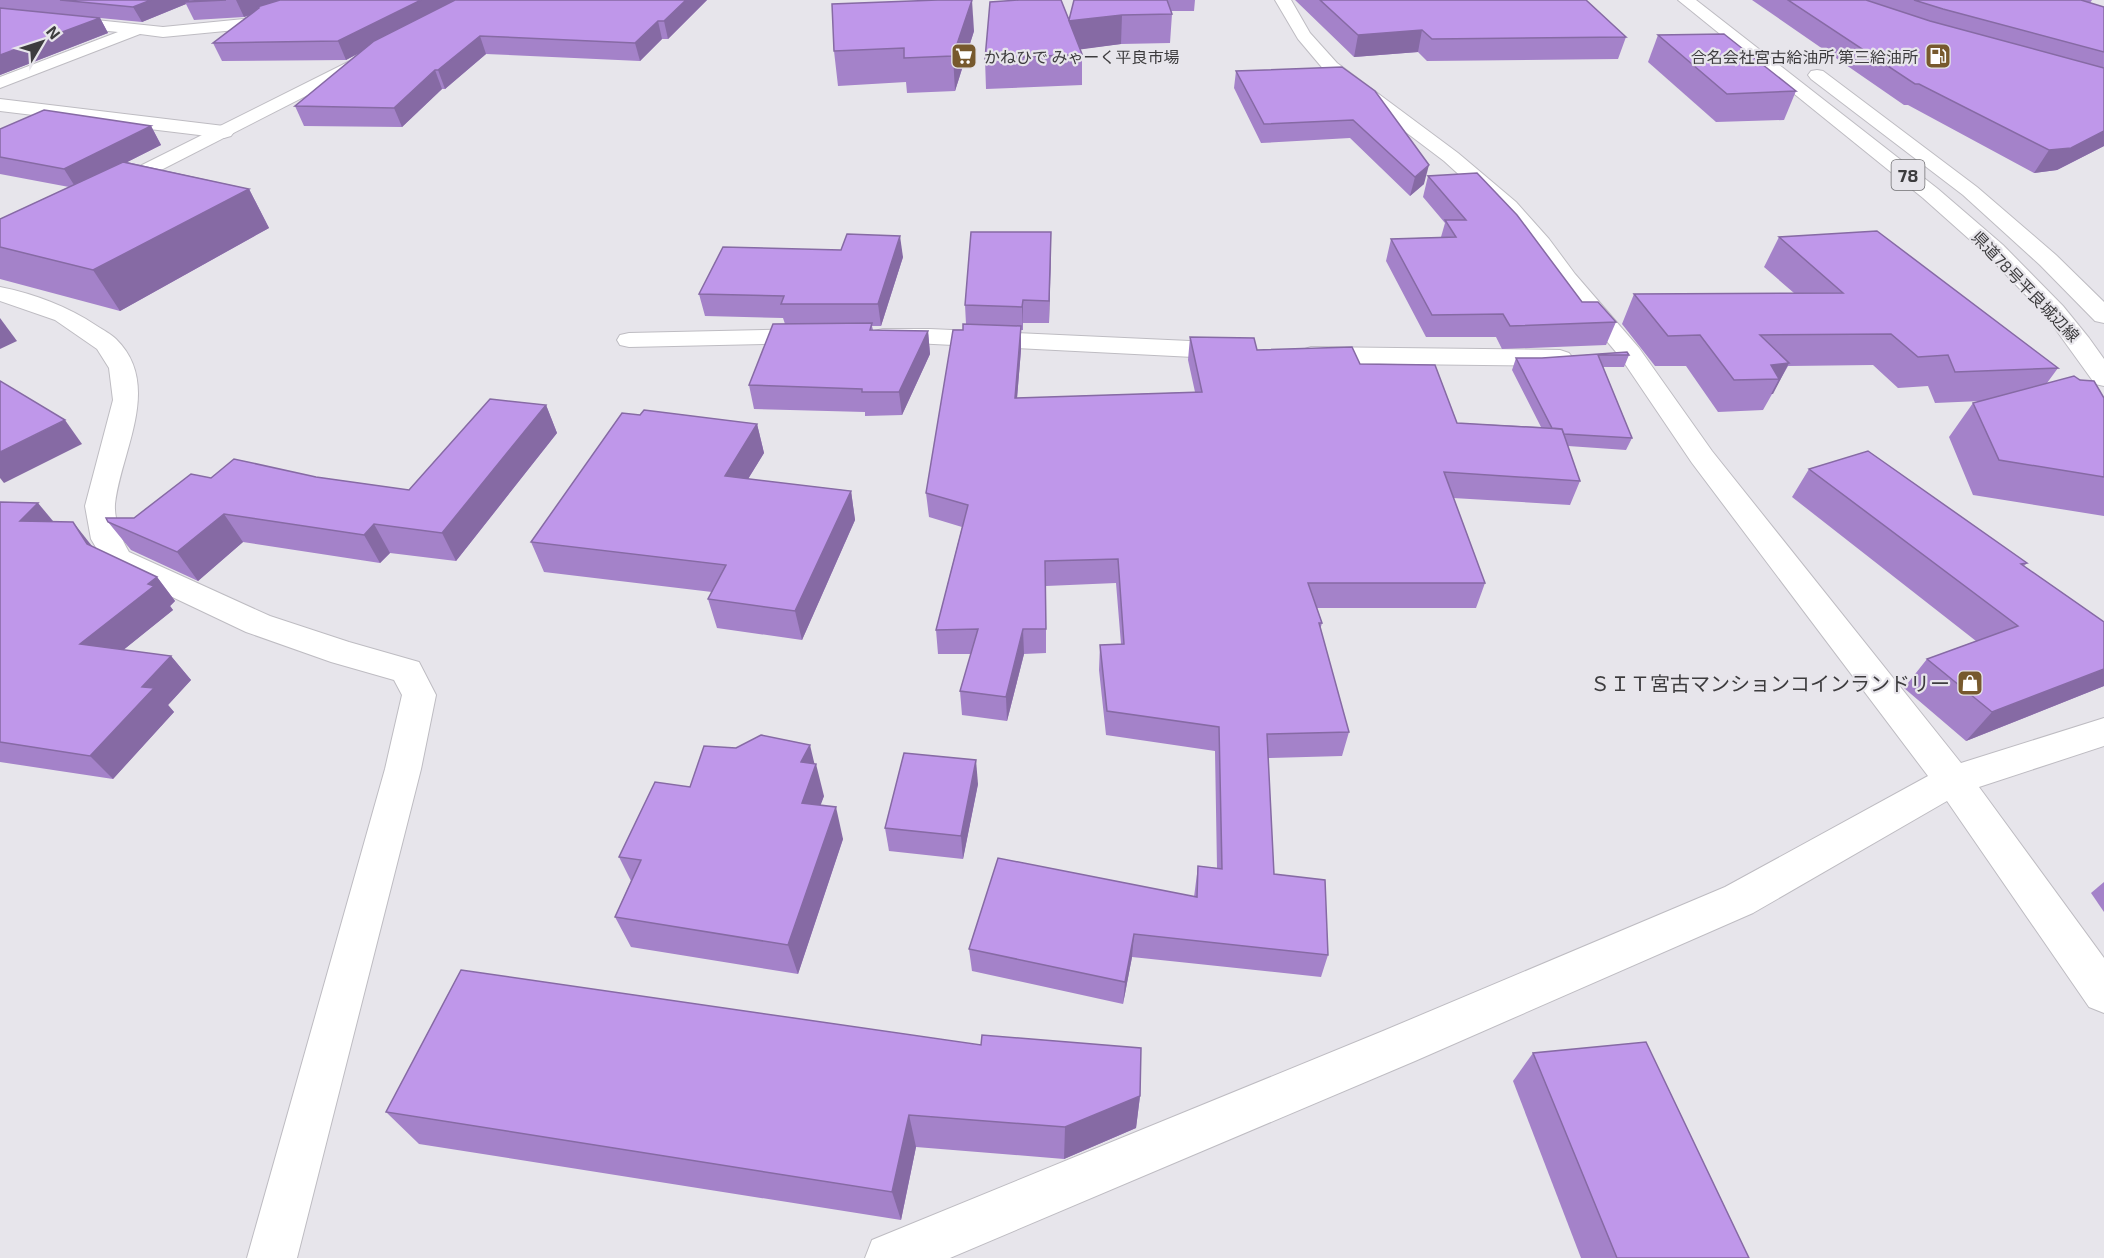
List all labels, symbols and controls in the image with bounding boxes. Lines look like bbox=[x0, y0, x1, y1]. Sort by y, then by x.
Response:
north arrow bbox=[12, 12, 72, 72]
text: N bbox=[43, 22, 65, 43]
supermarket icon: かねひで みゃーく平良市場 bbox=[949, 41, 979, 71]
fuel station icon: 合名会社宮古給油所 第三給油所 bbox=[1923, 41, 1953, 71]
place label: かねひで みゃーく平良市場 bbox=[984, 47, 1180, 66]
place label: 合名会社宮古給油所 第三給油所 bbox=[1690, 47, 1918, 66]
road number: 78 bbox=[1892, 160, 1924, 190]
street label: 県道78号平良城辺線 bbox=[1968, 227, 2084, 345]
shop icon: ＳＩＴ宮古マンションコインランドリー bbox=[1955, 668, 1985, 698]
place label: ＳＩＴ宮古マンションコインランドリー bbox=[1590, 671, 1950, 695]

